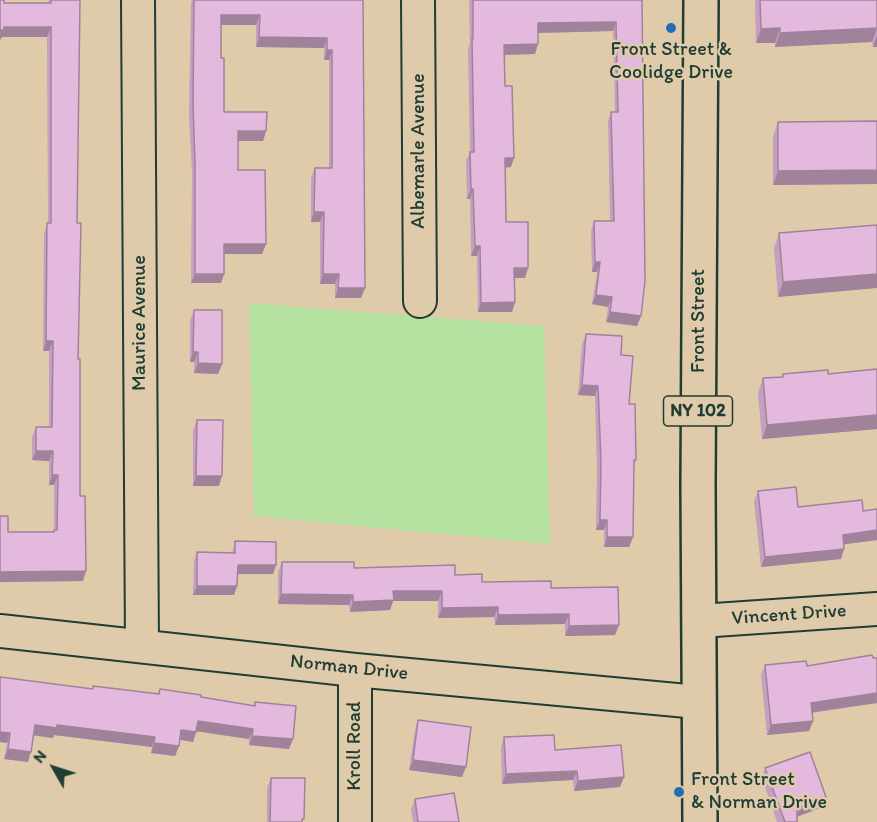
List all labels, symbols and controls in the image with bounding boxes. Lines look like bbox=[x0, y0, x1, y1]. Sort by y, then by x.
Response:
marker: Front Street & Coolidge Drive bbox=[664, 21, 678, 35]
place label: Front Street & Coolidge Drive bbox=[609, 38, 733, 85]
street label: Albemarle Avenue bbox=[407, 73, 431, 229]
street label: Maurice Avenue bbox=[128, 255, 152, 391]
street label: Front Street bbox=[687, 269, 711, 373]
road number: NY 102 bbox=[664, 396, 732, 426]
street label: Vincent Drive bbox=[731, 599, 847, 631]
street label: Norman Drive bbox=[289, 650, 409, 686]
street label: Kroll Road bbox=[343, 701, 367, 791]
north arrow bbox=[24, 738, 84, 798]
text: N bbox=[29, 746, 50, 767]
place label: Front Street & Norman Drive bbox=[691, 768, 827, 815]
marker: Front Street & Norman Drive bbox=[672, 785, 686, 799]

